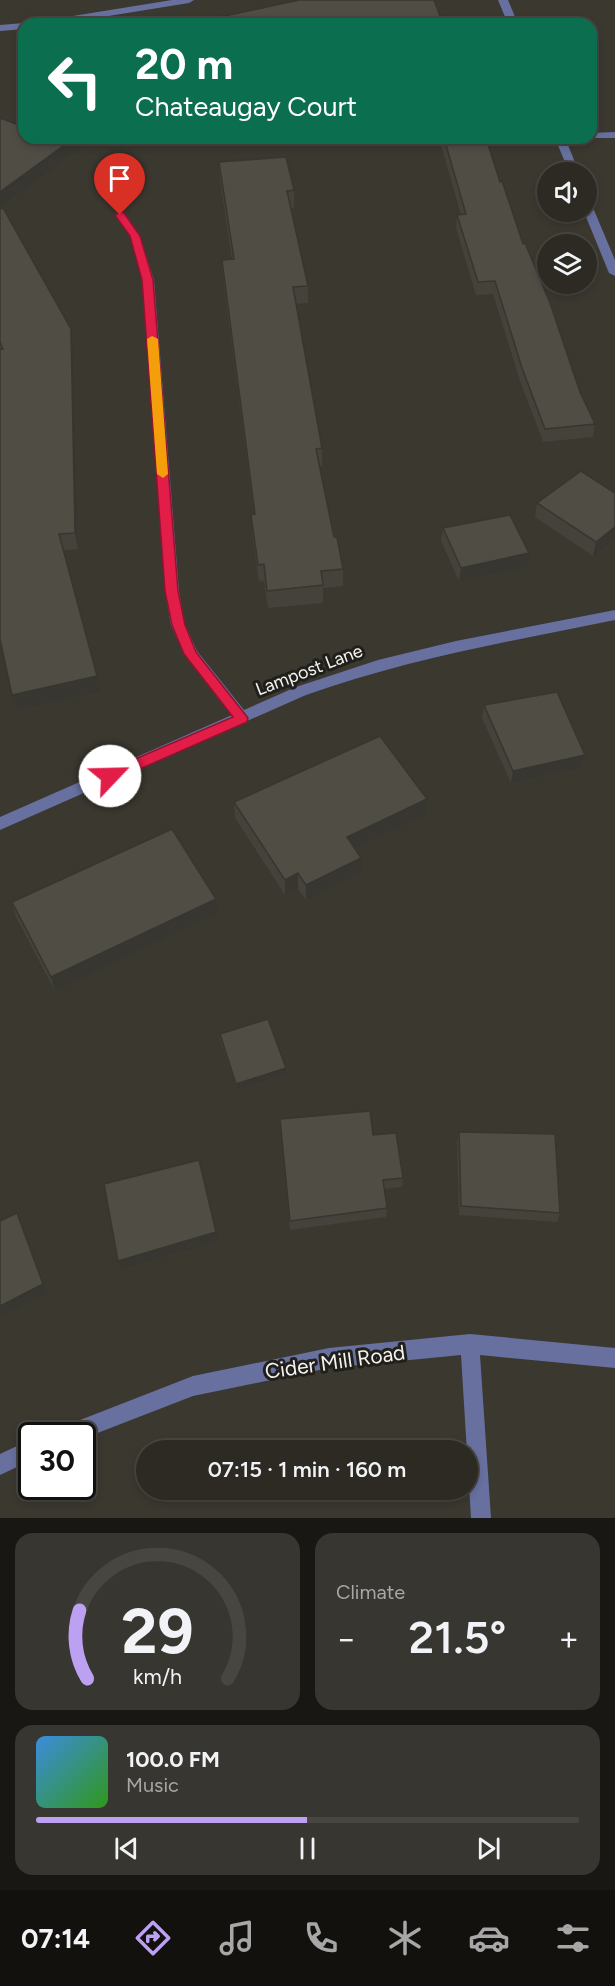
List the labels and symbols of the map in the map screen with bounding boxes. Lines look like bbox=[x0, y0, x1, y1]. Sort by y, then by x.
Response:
pin bbox=[94, 153, 145, 215]
street label: Lampost Lane bbox=[252, 639, 366, 701]
position arrow bbox=[78, 744, 142, 808]
street label: Cider Mill Road bbox=[263, 1339, 407, 1384]
speed limit sign: 30 bbox=[18, 1422, 96, 1500]

